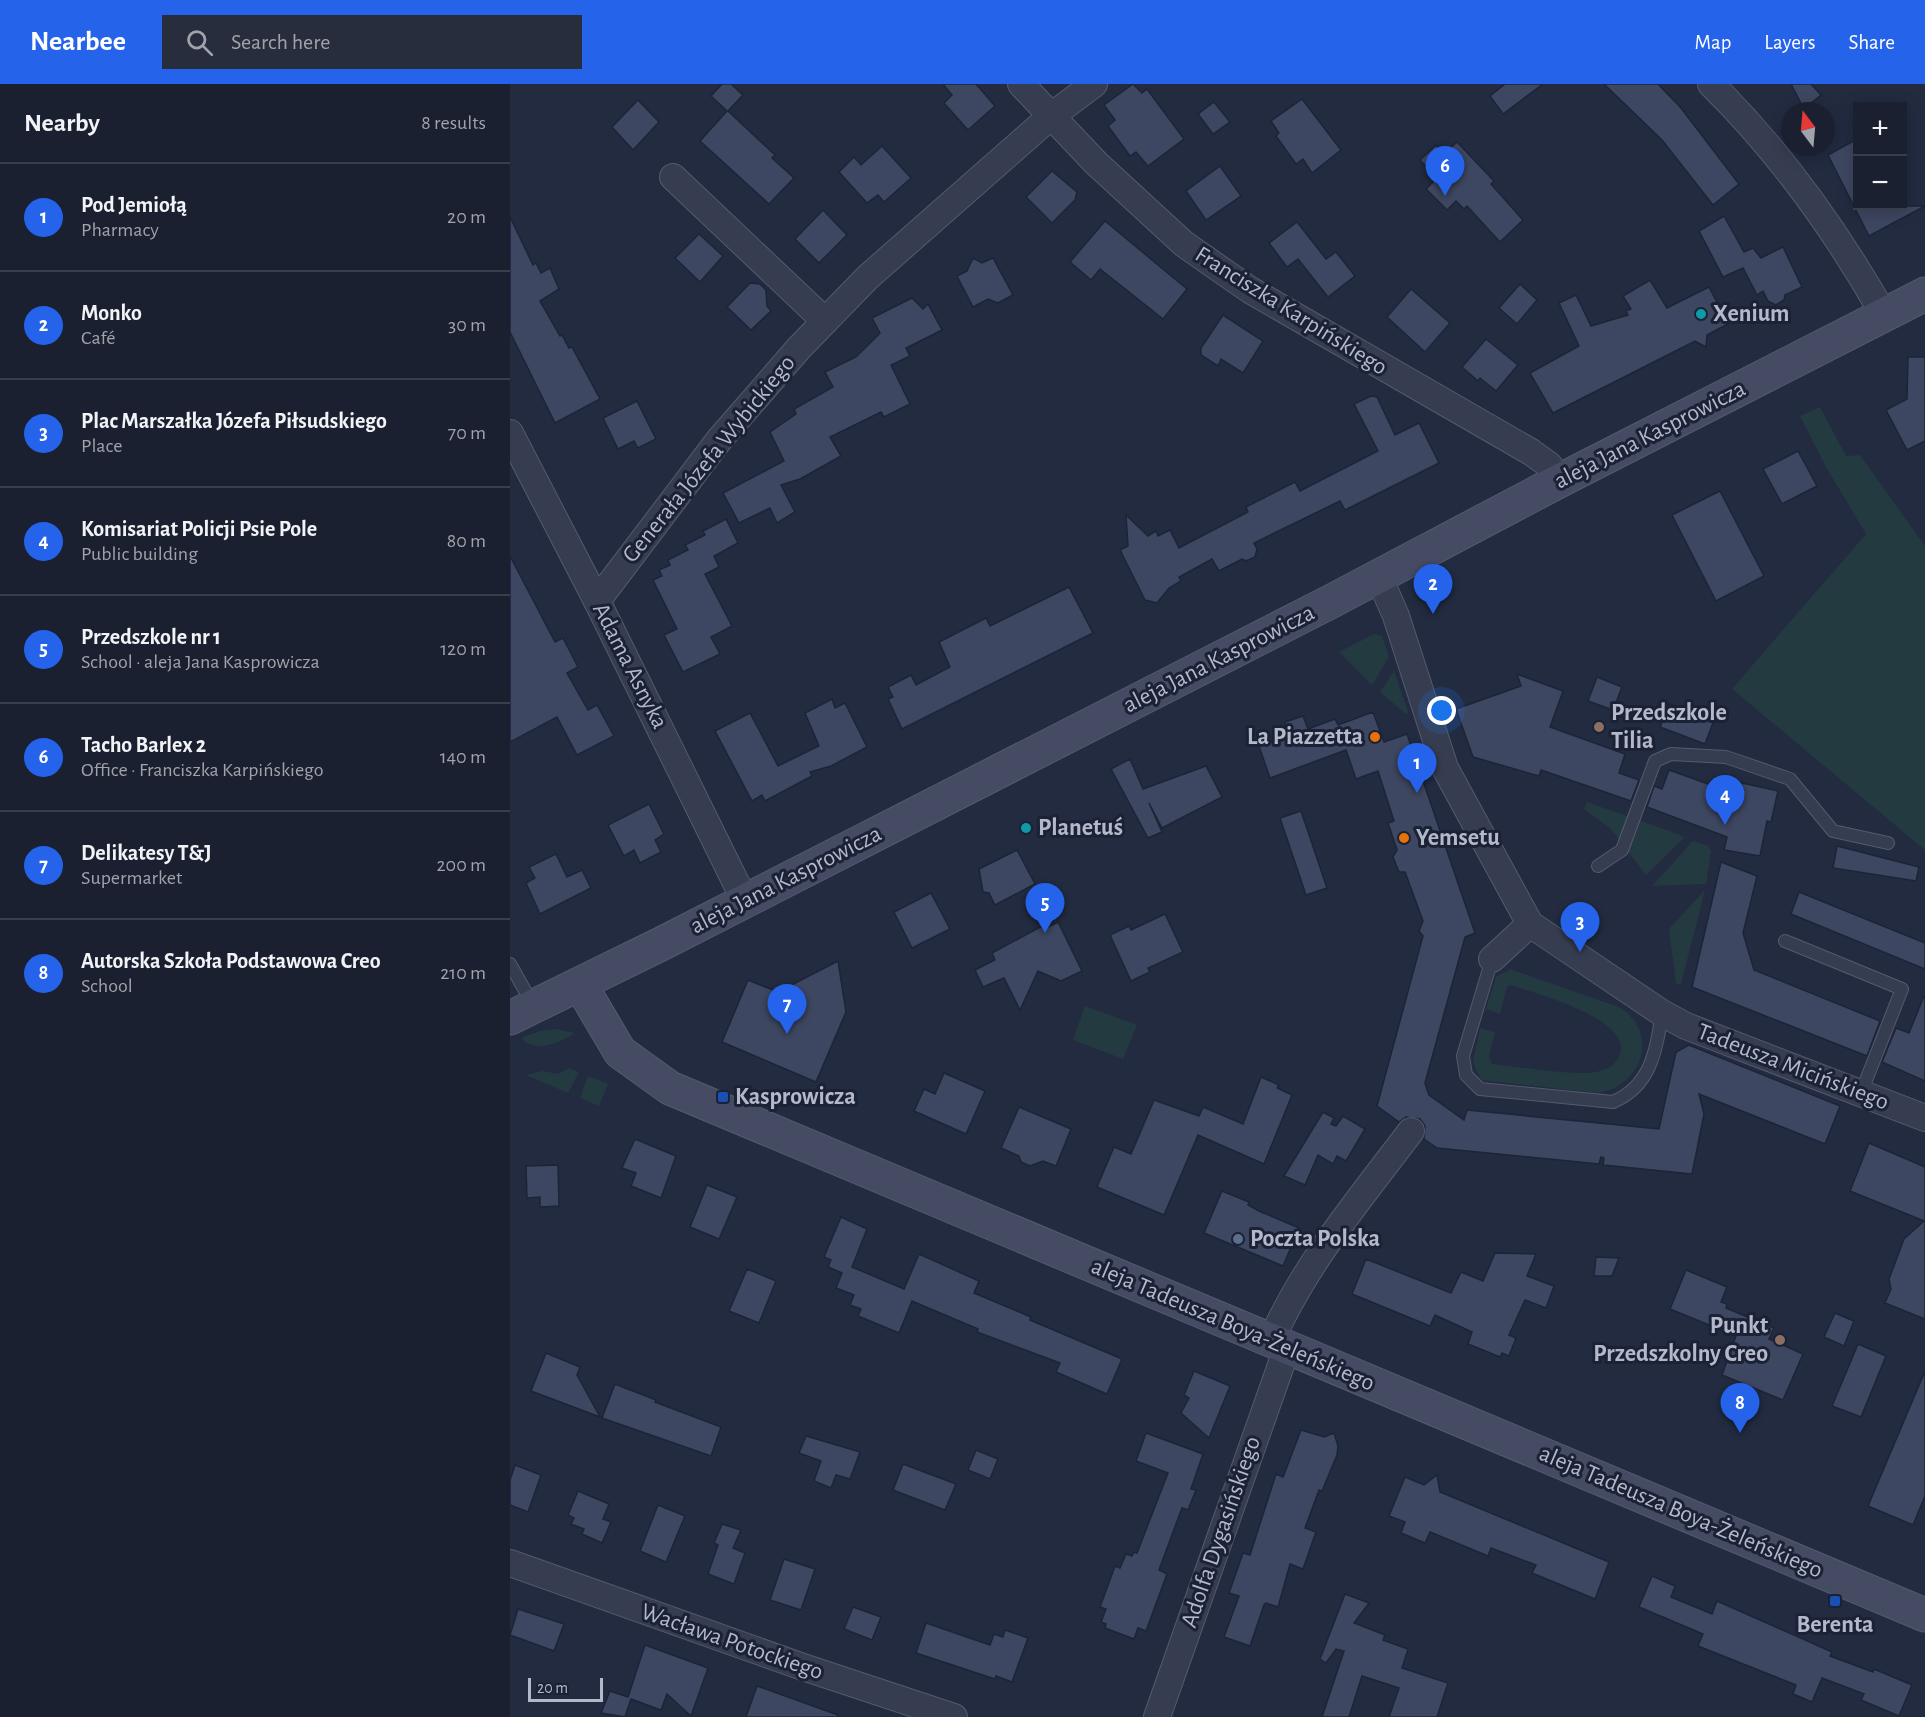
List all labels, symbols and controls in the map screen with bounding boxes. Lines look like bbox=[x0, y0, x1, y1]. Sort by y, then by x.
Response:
search box bbox=[162, 15, 582, 69]
icon: search bbox=[183, 26, 216, 59]
text: Nearbee bbox=[30, 28, 126, 56]
text: Search here bbox=[231, 31, 330, 53]
text: Map bbox=[1695, 32, 1731, 53]
text: Layers bbox=[1764, 32, 1815, 53]
text: Share bbox=[1848, 32, 1895, 53]
north arrow bbox=[1781, 102, 1835, 156]
map controls bbox=[1853, 102, 1907, 210]
button: + bbox=[1853, 102, 1907, 156]
text: Nearby bbox=[24, 110, 100, 136]
text: 8 results bbox=[421, 113, 486, 133]
pin: 6 bbox=[1426, 147, 1464, 196]
button: − bbox=[1853, 156, 1907, 210]
text: Pod Jemiołą bbox=[81, 194, 187, 216]
text: 1 bbox=[40, 207, 47, 227]
text: 20 m bbox=[447, 207, 486, 227]
text: Pharmacy bbox=[81, 220, 159, 240]
street label: Franciszka Karpińskiego bbox=[1191, 242, 1391, 380]
text: Monko bbox=[81, 302, 142, 324]
place label: Xenium bbox=[1713, 302, 1789, 326]
marker: Xenium bbox=[1694, 307, 1708, 321]
text: 2 bbox=[39, 315, 48, 335]
text: 30 m bbox=[448, 315, 486, 335]
text: Café bbox=[81, 328, 115, 348]
street label: Generała Józefa Wybickiego bbox=[618, 351, 800, 567]
street label: aleja Jana Kasprowicza bbox=[1551, 376, 1749, 494]
text: Plac Marszałka Józefa Piłsudskiego bbox=[81, 410, 387, 432]
text: 3 bbox=[39, 423, 48, 443]
text: 70 m bbox=[448, 423, 486, 443]
text: Place bbox=[81, 436, 122, 456]
text: Komisariat Policji Psie Pole bbox=[81, 518, 317, 540]
text: 4 bbox=[38, 531, 49, 551]
text: 80 m bbox=[447, 531, 486, 551]
text: Public building bbox=[81, 544, 198, 564]
pin: 2 bbox=[1414, 564, 1452, 614]
street label: Adama Asnyka bbox=[588, 599, 672, 733]
street label: aleja Jana Kasprowicza bbox=[1120, 600, 1318, 718]
text: Przedszkole nr 1 bbox=[81, 626, 221, 648]
text: 5 bbox=[39, 639, 48, 659]
text: 120 m bbox=[440, 639, 486, 659]
text: School · aleja Jana Kasprowicza bbox=[81, 652, 320, 672]
your location bbox=[1427, 696, 1456, 725]
place label: Przedszkole Tilia bbox=[1611, 701, 1727, 753]
marker: Przedszkole Tilia bbox=[1592, 720, 1606, 734]
place label: La Piazzetta bbox=[1247, 725, 1363, 749]
marker: La Piazzetta bbox=[1368, 730, 1382, 744]
text: Tacho Barlex 2 bbox=[81, 734, 206, 756]
pin: 1 bbox=[1398, 744, 1436, 793]
text: 6 bbox=[39, 747, 48, 767]
text: 140 m bbox=[440, 747, 486, 767]
text: Office · Franciszka Karpińskiego bbox=[81, 760, 323, 780]
pin: 4 bbox=[1706, 776, 1744, 825]
place label: Planetuś bbox=[1038, 816, 1123, 840]
street label: aleja Jana Kasprowicza bbox=[687, 821, 885, 939]
marker: Planetuś bbox=[1019, 821, 1033, 835]
place label: Yemsetu bbox=[1416, 826, 1500, 850]
marker: Yemsetu bbox=[1397, 831, 1411, 845]
text: Delikatesy T&J bbox=[81, 842, 212, 864]
text: 7 bbox=[39, 855, 48, 875]
text: 200 m bbox=[436, 855, 486, 875]
text: Supermarket bbox=[81, 868, 182, 888]
pin: 5 bbox=[1026, 884, 1064, 933]
pin: 3 bbox=[1560, 902, 1600, 952]
text: Autorska Szkoła Podstawowa Creo bbox=[81, 950, 381, 972]
text: 8 bbox=[39, 963, 48, 983]
text: 210 m bbox=[440, 963, 486, 983]
text: School bbox=[81, 976, 133, 996]
pin: 7 bbox=[768, 984, 806, 1034]
street label: Tadeusza Micińskiego bbox=[1694, 1019, 1892, 1115]
place label: Kasprowicza bbox=[735, 1085, 856, 1109]
marker: Kasprowicza bbox=[716, 1090, 730, 1104]
place label: Poczta Polska bbox=[1250, 1227, 1380, 1251]
marker: Poczta Polska bbox=[1231, 1232, 1245, 1246]
street label: aleja Tadeusza Boya-Żeleńskiego bbox=[1088, 1253, 1379, 1396]
place label: Punkt Przedszkolny Creo bbox=[1593, 1314, 1768, 1366]
marker: Punkt Przedszkolny Creo bbox=[1773, 1333, 1787, 1347]
pin: 8 bbox=[1720, 1384, 1760, 1433]
street label: Adolfa Dygasińskiego bbox=[1177, 1433, 1265, 1631]
street label: aleja Tadeusza Boya-Żeleńskiego bbox=[1536, 1440, 1827, 1583]
marker: Berenta bbox=[1828, 1594, 1842, 1608]
street label: Wacława Potockiego bbox=[638, 1600, 826, 1684]
place label: Berenta bbox=[1796, 1613, 1874, 1637]
scale bar bbox=[528, 1675, 603, 1702]
text: 20 m bbox=[537, 1680, 568, 1696]

